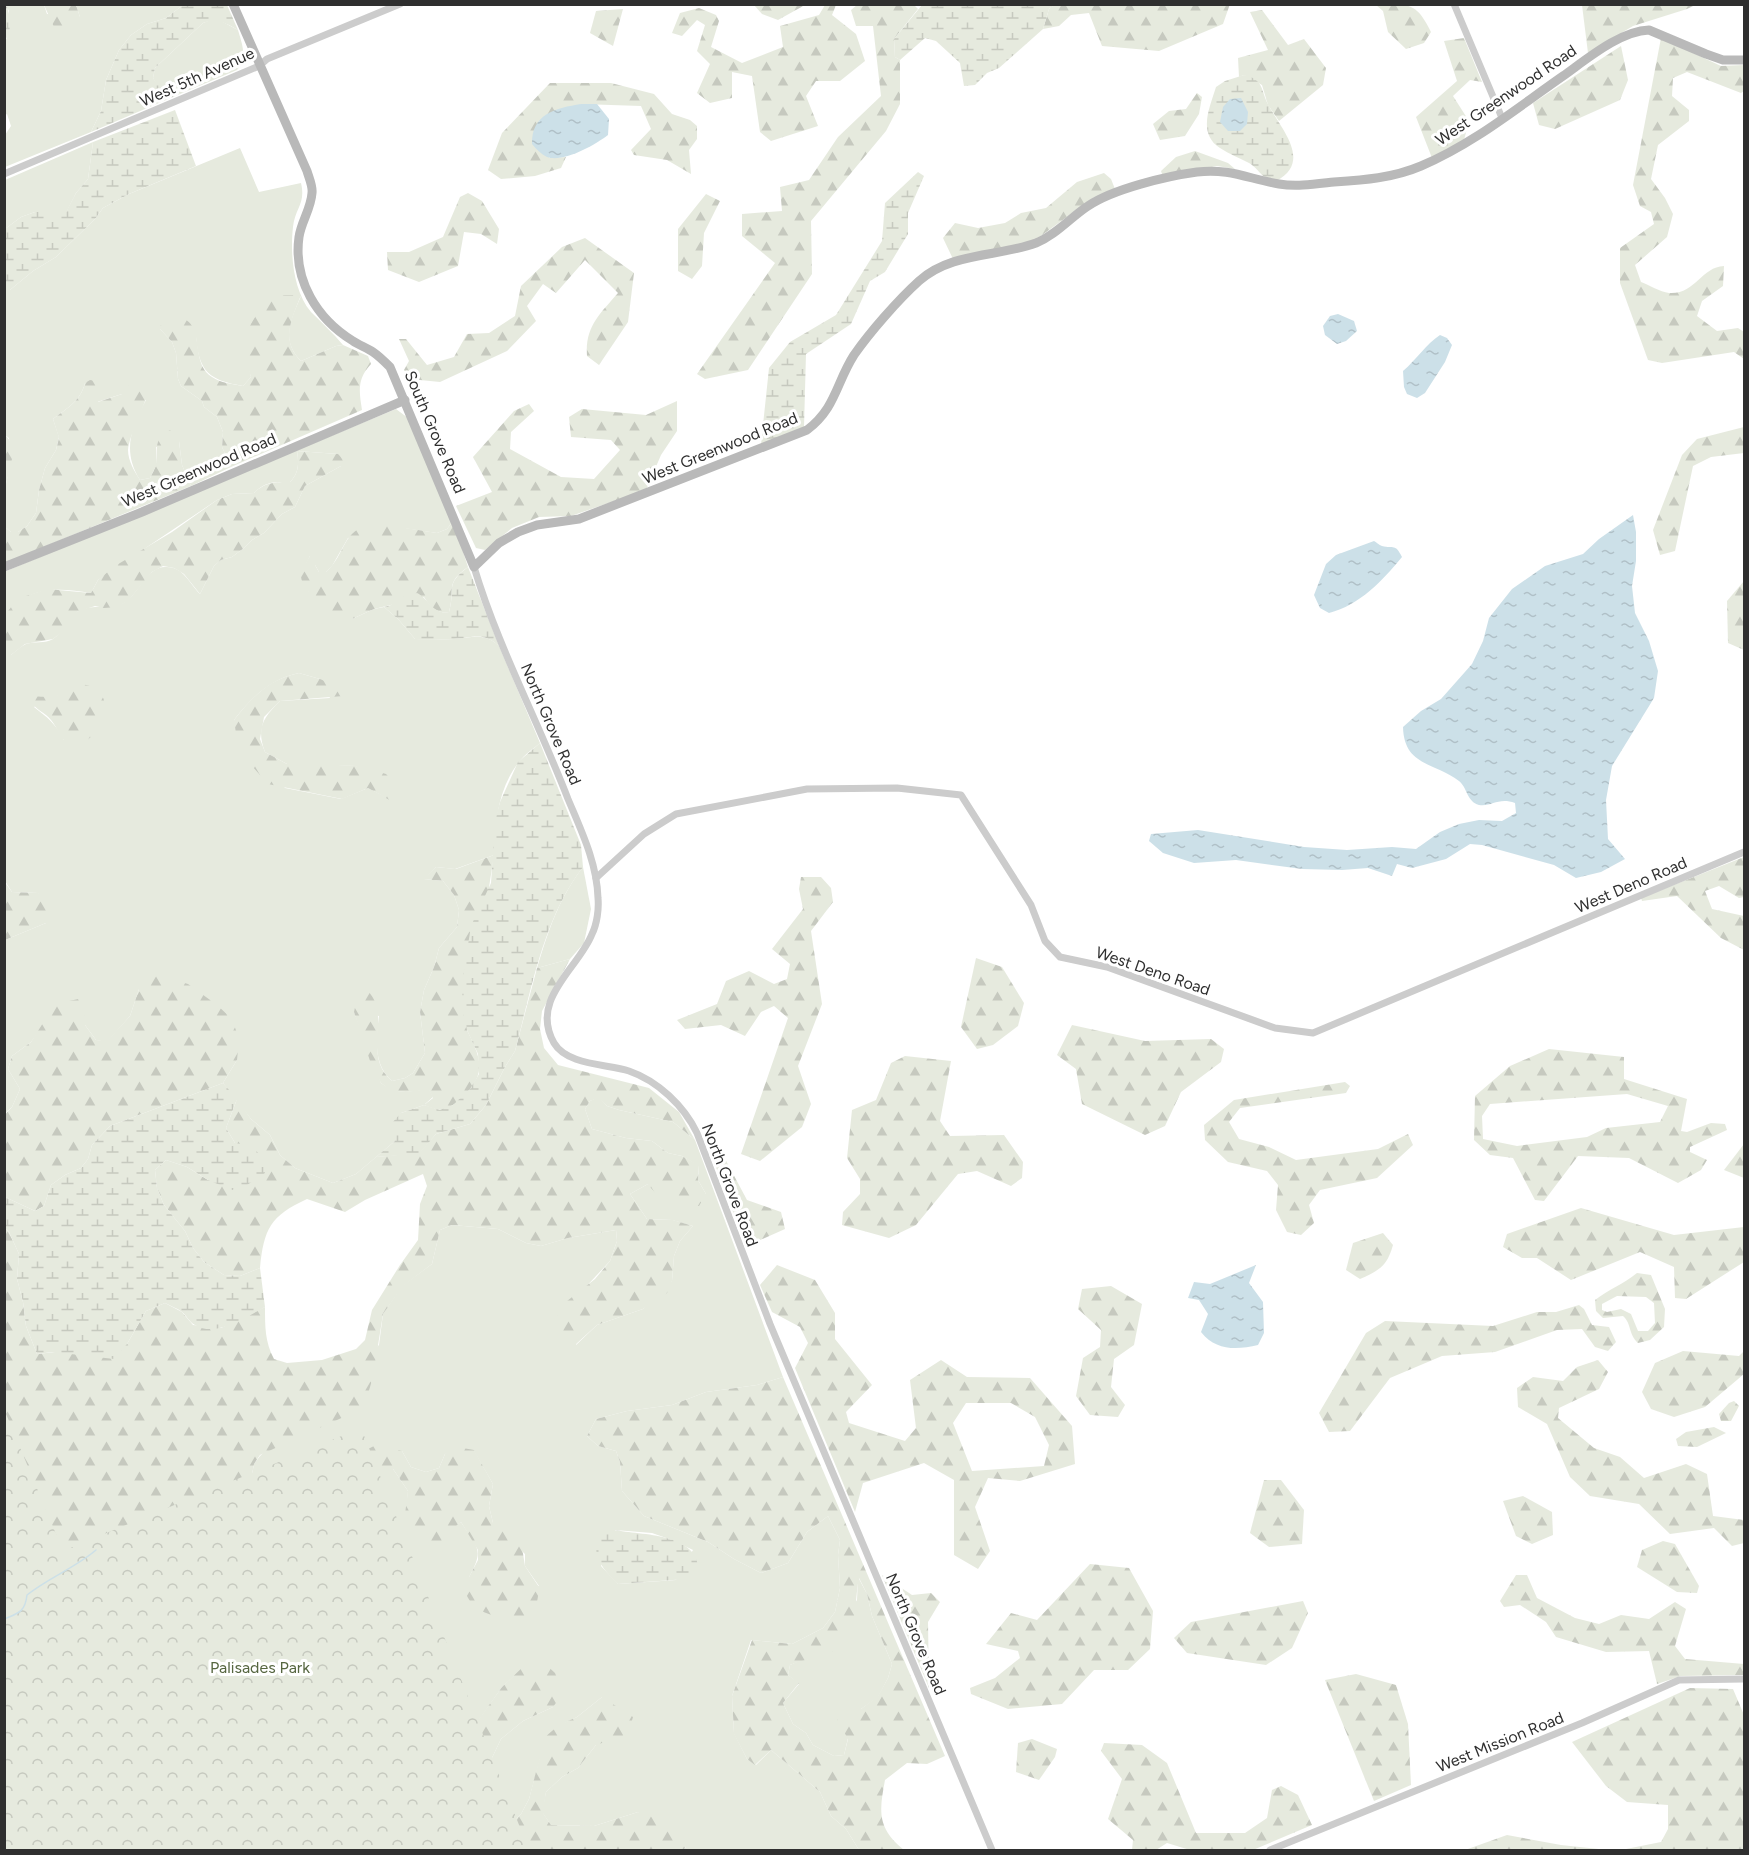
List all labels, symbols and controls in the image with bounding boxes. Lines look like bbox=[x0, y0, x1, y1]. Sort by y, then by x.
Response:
street label: West Greenwood Road bbox=[1432, 41, 1580, 149]
street label: West 5th Avenue bbox=[137, 43, 257, 111]
street label: South Grove Road bbox=[401, 368, 469, 496]
street label: West Greenwood Road bbox=[640, 408, 800, 488]
street label: West Greenwood Road bbox=[119, 429, 279, 511]
street label: North Grove Road bbox=[517, 660, 585, 788]
street label: West Deno Road bbox=[1572, 853, 1690, 917]
street label: West Deno Road bbox=[1093, 943, 1213, 999]
street label: North Grove Road bbox=[698, 1121, 762, 1249]
street label: North Grove Road bbox=[882, 1570, 950, 1698]
park label: Palisades Park bbox=[210, 1658, 310, 1677]
street label: West Mission Road bbox=[1434, 1708, 1566, 1776]

